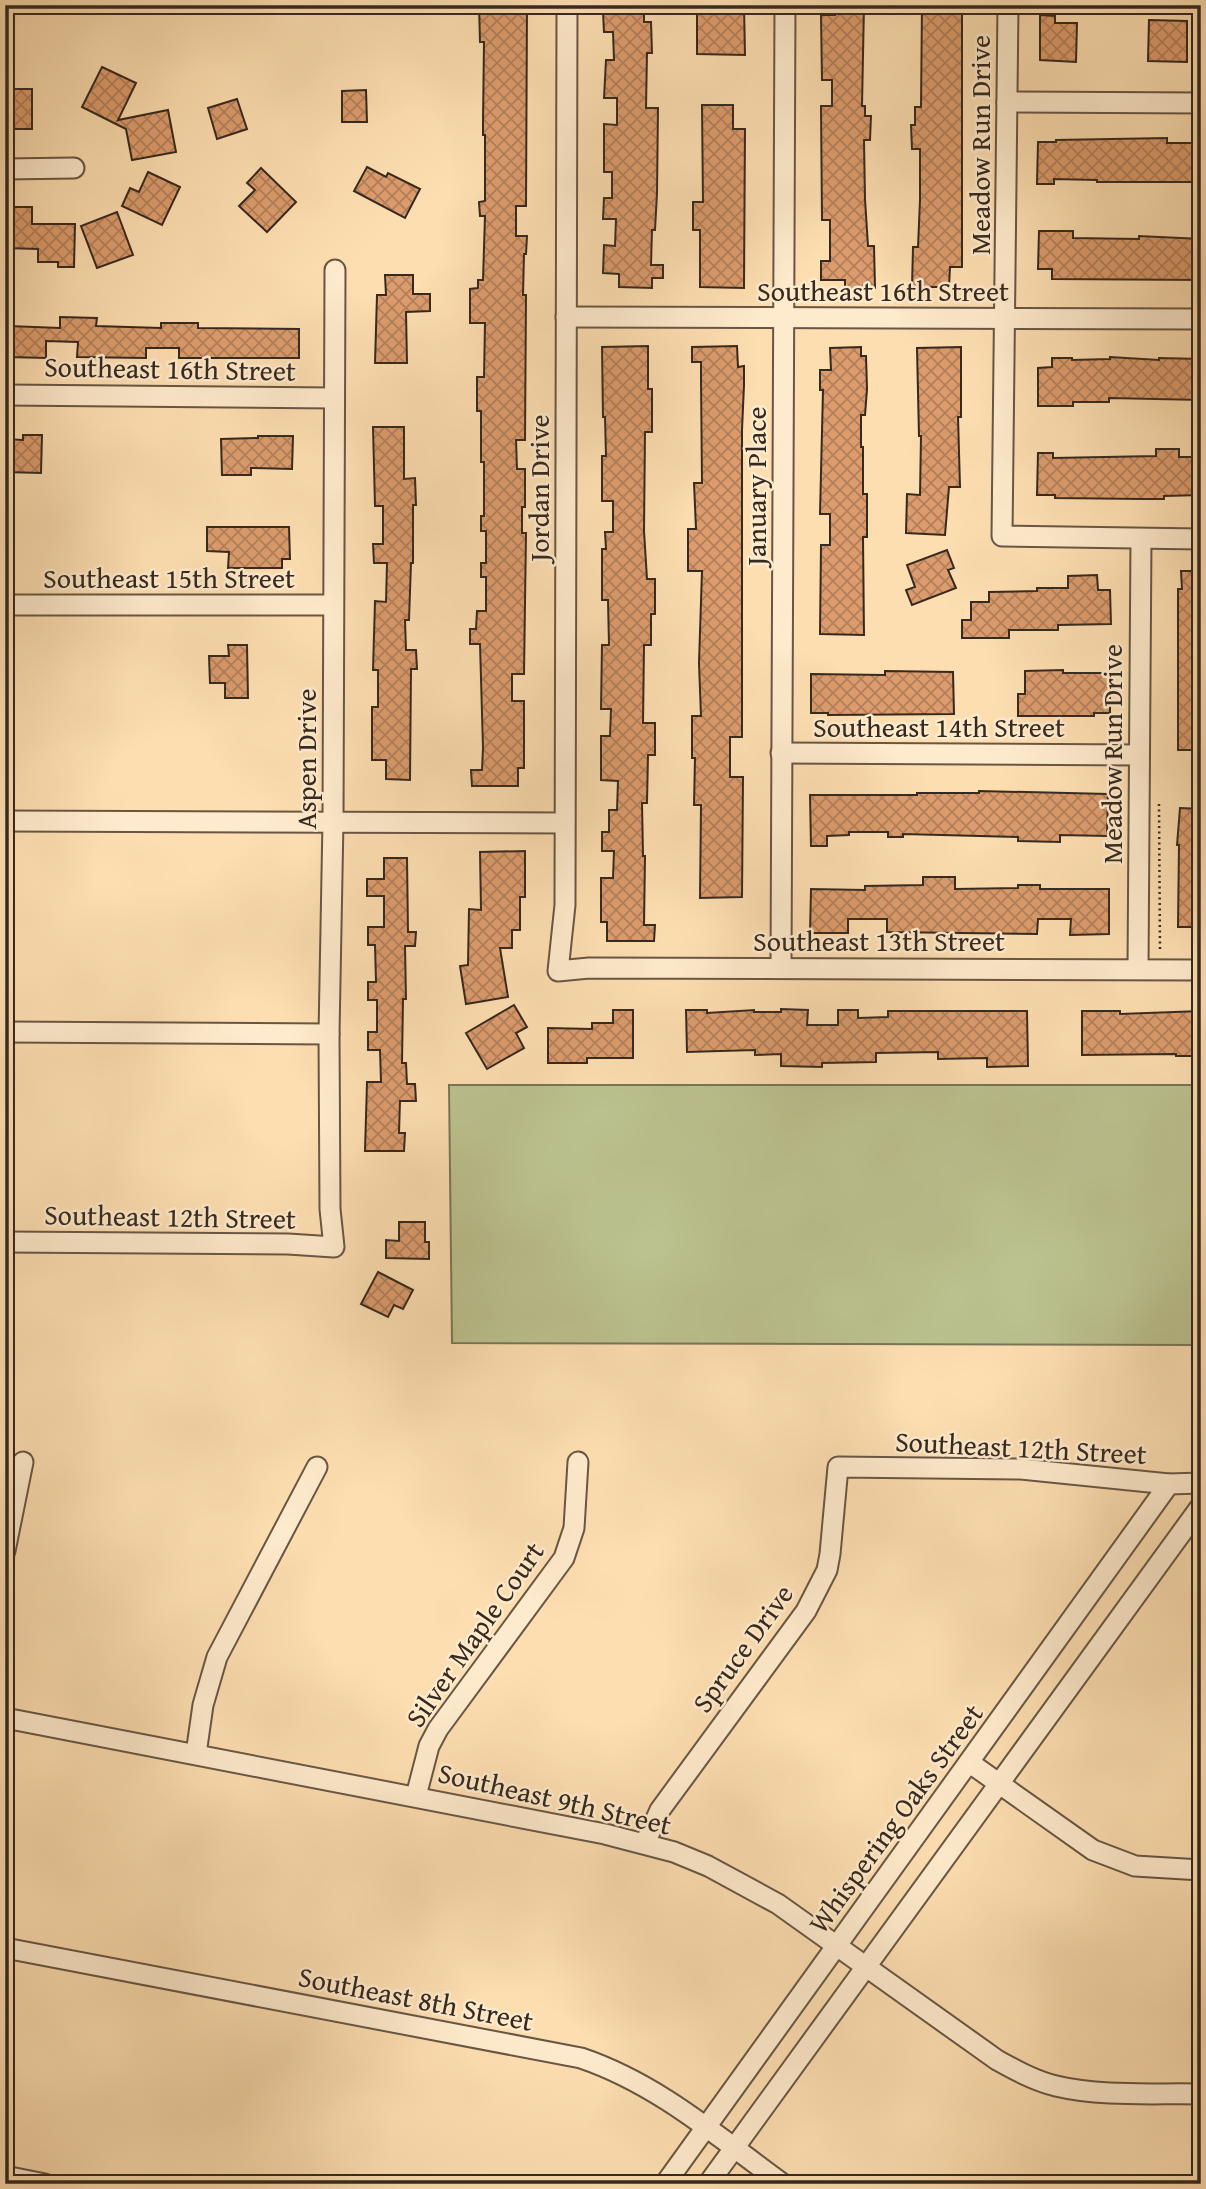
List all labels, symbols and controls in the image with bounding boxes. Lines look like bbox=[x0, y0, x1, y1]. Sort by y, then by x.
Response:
street label: Meadow Run Drive bbox=[959, 35, 1000, 255]
street label: Southeast 16th Street bbox=[757, 270, 1009, 311]
street label: Southeast 16th Street bbox=[44, 345, 296, 391]
street label: January Place bbox=[735, 406, 776, 569]
street label: Jordan Drive bbox=[518, 414, 559, 565]
street label: Southeast 15th Street bbox=[43, 557, 295, 598]
street label: Meadow Run Drive bbox=[1091, 644, 1132, 864]
street label: Aspen Drive bbox=[285, 688, 326, 830]
street label: Southeast 14th Street bbox=[813, 706, 1065, 747]
street label: Southeast 13th Street bbox=[753, 920, 1005, 961]
street label: Southeast 12th Street bbox=[44, 1193, 296, 1239]
street label: Southeast 12th Street bbox=[894, 1420, 1148, 1474]
street label: Silver Maple Court bbox=[395, 1533, 553, 1735]
street label: Spruce Drive bbox=[681, 1575, 803, 1721]
street label: Whispering Oaks Street bbox=[798, 1695, 992, 1941]
street label: Southeast 9th Street bbox=[434, 1751, 676, 1845]
street label: Southeast 8th Street bbox=[295, 1955, 537, 2041]

